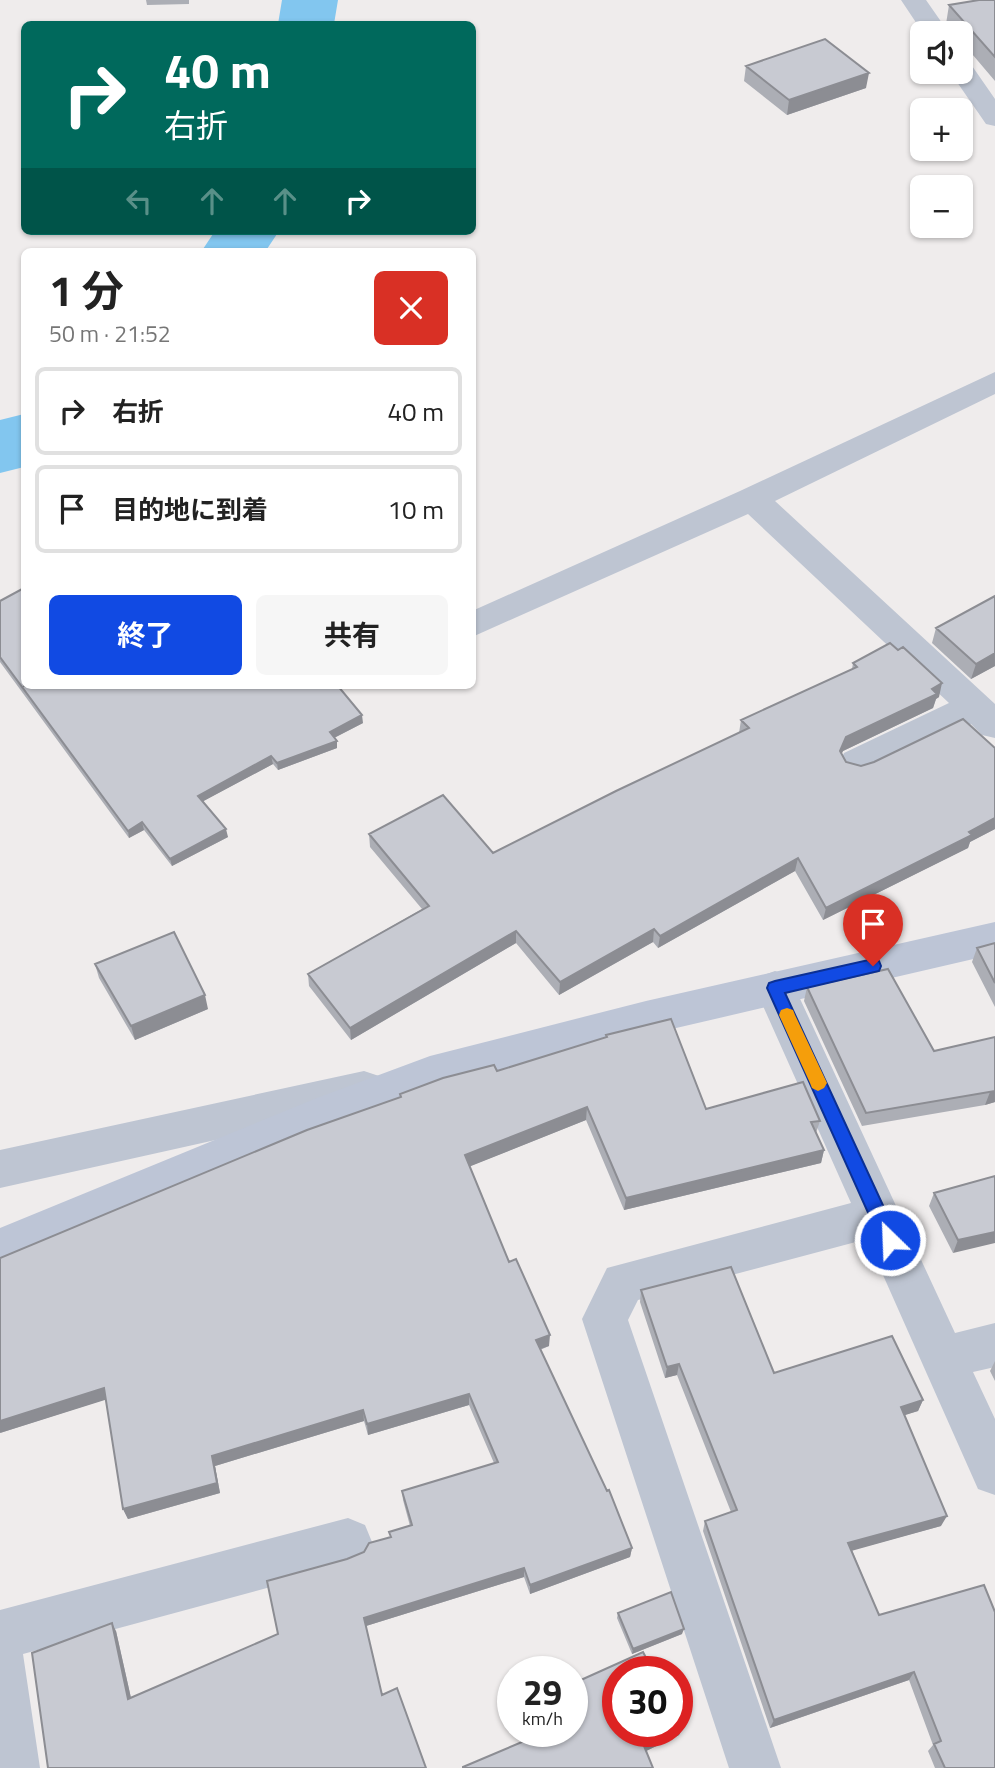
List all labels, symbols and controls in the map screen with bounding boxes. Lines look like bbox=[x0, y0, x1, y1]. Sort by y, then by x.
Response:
map controls bbox=[910, 21, 973, 238]
button: sound bbox=[910, 21, 973, 84]
text: 40 m bbox=[164, 32, 271, 107]
icon: right bbox=[49, 49, 140, 140]
button: + bbox=[910, 98, 973, 161]
text: 右折 bbox=[164, 101, 228, 149]
button: − bbox=[910, 175, 973, 238]
icon: left bbox=[120, 182, 158, 220]
icon: ahead bbox=[193, 182, 231, 220]
icon: ahead bbox=[266, 182, 304, 220]
icon: right bbox=[339, 182, 377, 220]
text: 1 分 bbox=[49, 258, 124, 322]
button: close bbox=[374, 271, 448, 345]
text: 50 m · 21:52 bbox=[49, 316, 171, 351]
icon: right bbox=[53, 392, 91, 430]
text: 右折 bbox=[112, 392, 164, 431]
text: 40 m bbox=[387, 392, 444, 431]
icon: arrive bbox=[53, 490, 91, 528]
text: 目的地に到着 bbox=[112, 490, 268, 529]
text: 10 m bbox=[387, 490, 444, 529]
button: 終了 bbox=[49, 595, 242, 675]
button: 共有 bbox=[256, 595, 448, 675]
pin bbox=[843, 894, 903, 966]
icon: arrive bbox=[854, 905, 892, 943]
position arrow bbox=[853, 1203, 927, 1277]
speed limit sign: 30 bbox=[602, 1656, 693, 1747]
text: 29 bbox=[523, 1665, 562, 1719]
text: km/h bbox=[522, 1705, 563, 1732]

